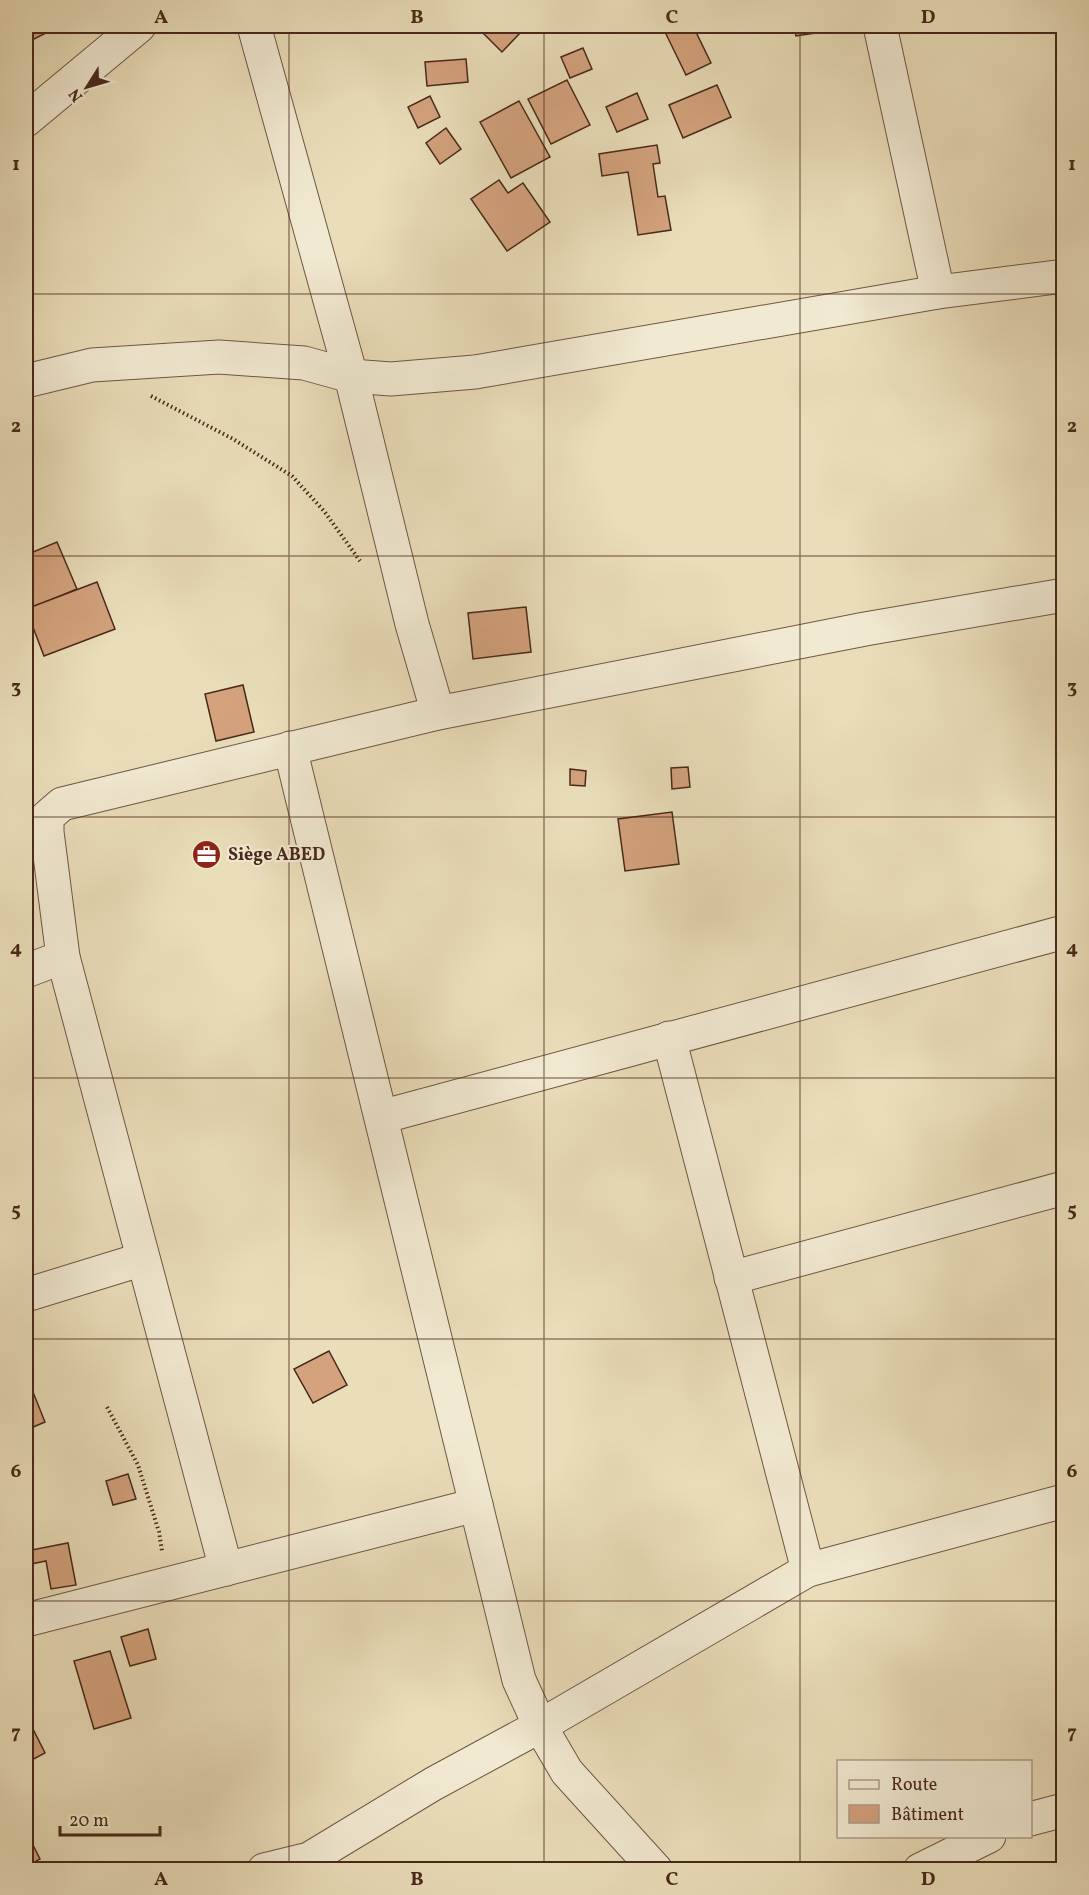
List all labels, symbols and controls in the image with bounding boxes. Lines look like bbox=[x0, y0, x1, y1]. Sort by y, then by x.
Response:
text: A bbox=[154, 4, 168, 32]
text: B bbox=[410, 4, 424, 32]
text: C bbox=[666, 4, 679, 32]
text: D bbox=[921, 4, 935, 32]
north arrow bbox=[57, 57, 117, 117]
text: N bbox=[64, 83, 89, 106]
text: 1 bbox=[12, 151, 20, 179]
text: 1 bbox=[1068, 151, 1076, 179]
text: 2 bbox=[11, 413, 21, 441]
text: 2 bbox=[1067, 413, 1077, 441]
text: 3 bbox=[11, 674, 21, 702]
text: 3 bbox=[1067, 674, 1077, 702]
office icon: Siège ABED bbox=[191, 838, 223, 870]
place label: Siège ABED bbox=[228, 843, 325, 868]
text: 4 bbox=[10, 935, 22, 963]
text: 4 bbox=[1066, 935, 1078, 963]
text: 5 bbox=[11, 1197, 21, 1225]
text: 5 bbox=[1067, 1197, 1077, 1225]
text: 6 bbox=[11, 1458, 22, 1486]
text: 6 bbox=[1067, 1458, 1078, 1486]
text: 7 bbox=[11, 1719, 21, 1747]
text: 7 bbox=[1067, 1719, 1077, 1747]
legend bbox=[837, 1760, 1032, 1838]
text: Route bbox=[891, 1773, 937, 1798]
scale bar bbox=[60, 1799, 160, 1837]
text: Bâtiment bbox=[891, 1803, 964, 1828]
text: 20 m bbox=[69, 1809, 109, 1834]
text: A bbox=[154, 1866, 168, 1894]
text: B bbox=[410, 1866, 424, 1894]
text: C bbox=[666, 1866, 679, 1894]
text: D bbox=[921, 1866, 935, 1894]

